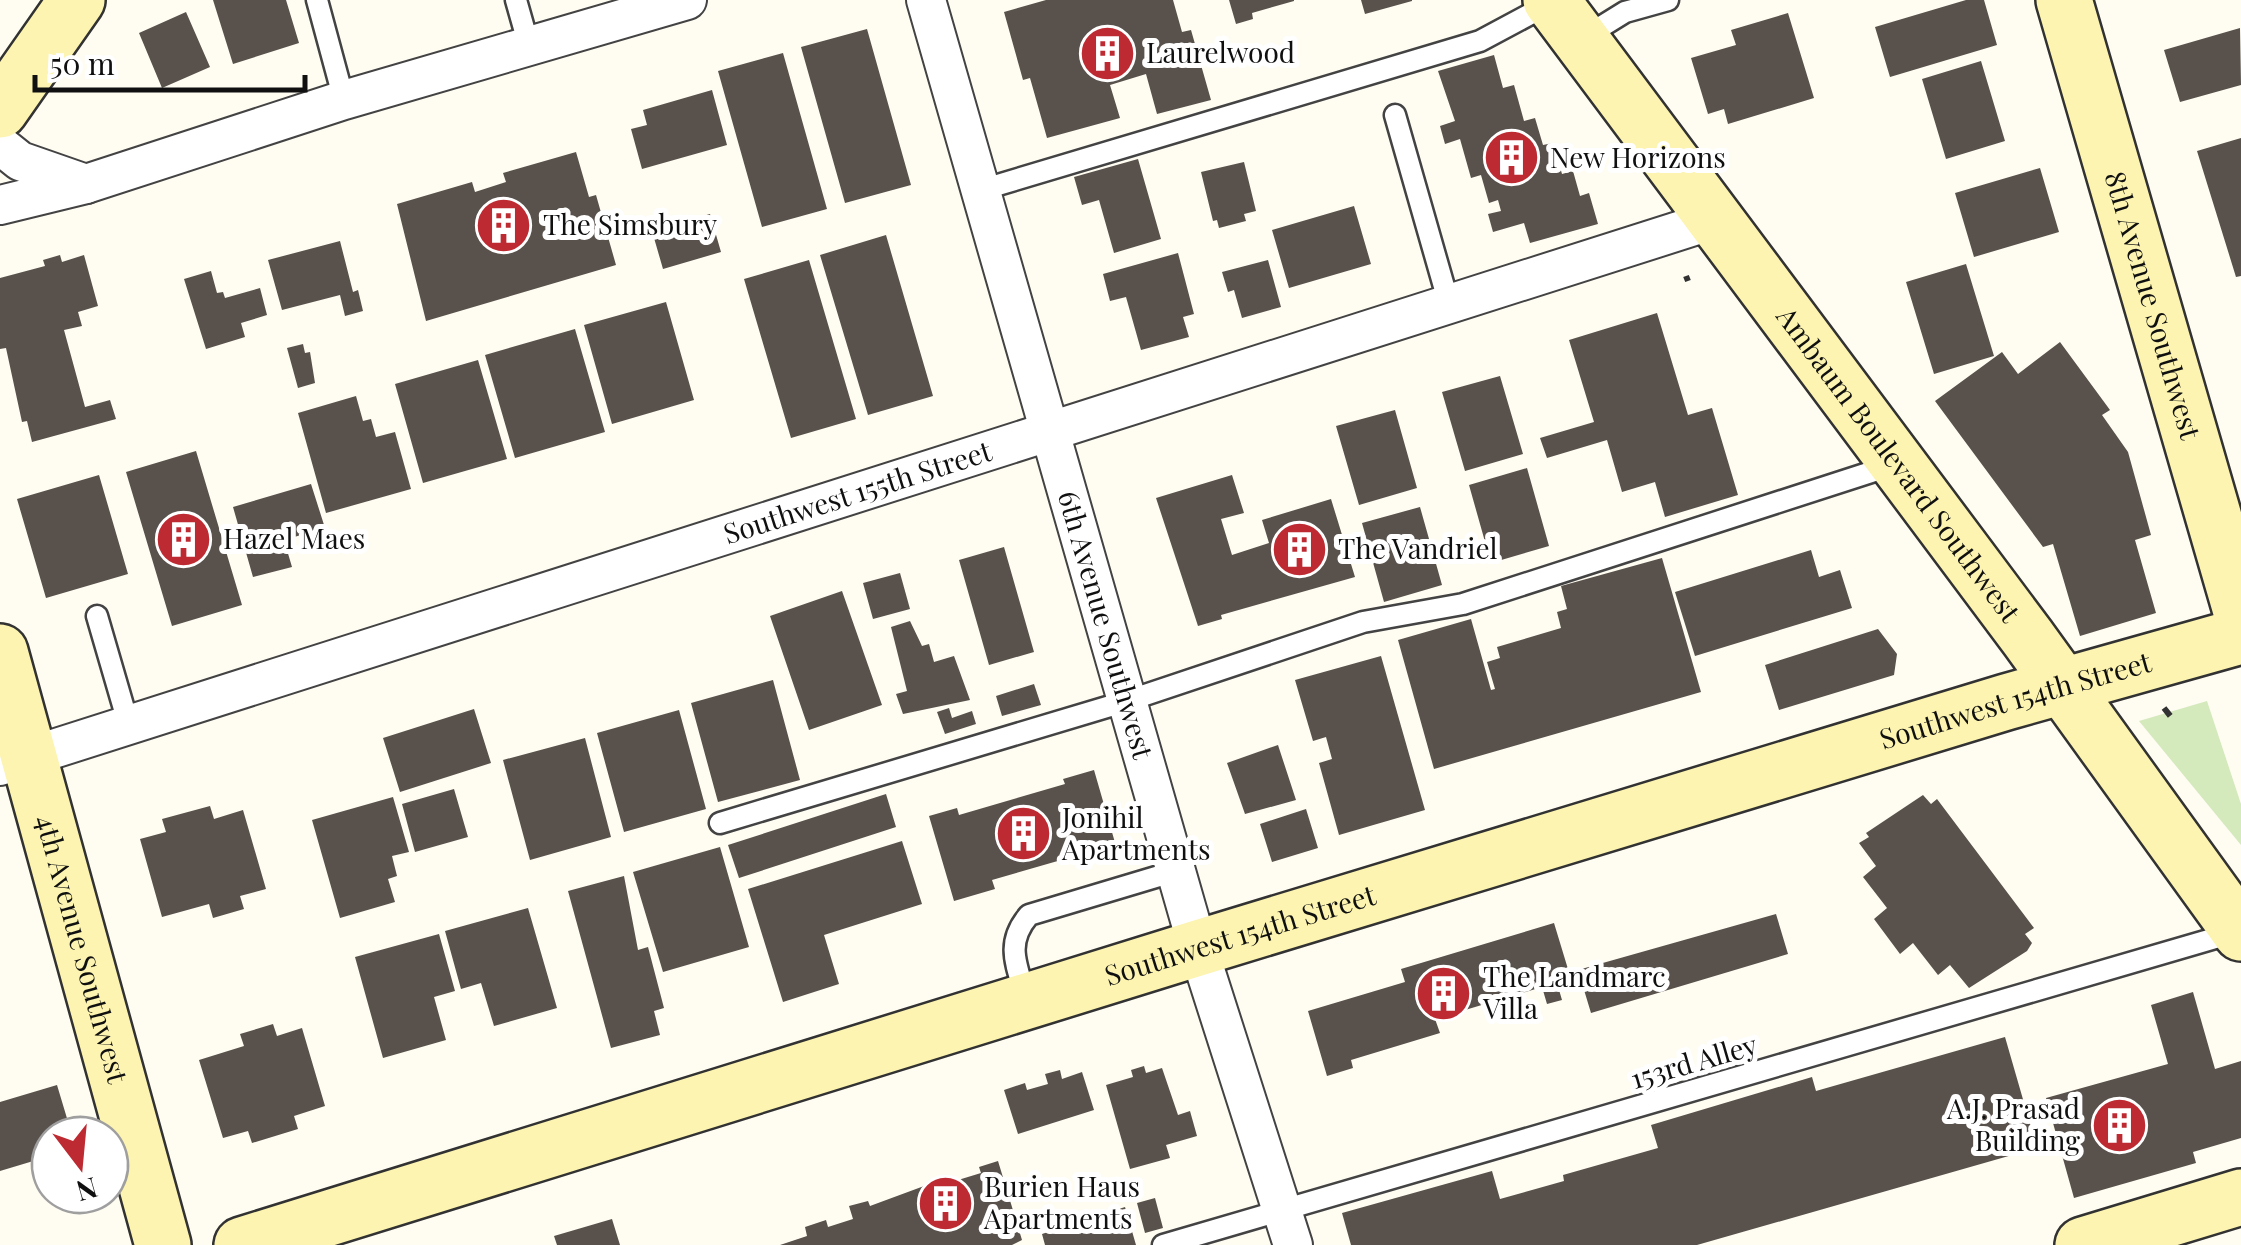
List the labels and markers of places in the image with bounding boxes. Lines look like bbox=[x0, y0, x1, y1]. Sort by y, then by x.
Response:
building icon: Laurelwood bbox=[1077, 23, 1137, 83]
place label: Laurelwood bbox=[1146, 33, 1295, 70]
building icon: New Horizons bbox=[1481, 128, 1541, 188]
place label: New Horizons bbox=[1550, 138, 1726, 175]
building icon: The Simsbury bbox=[474, 195, 534, 255]
place label: The Simsbury bbox=[543, 205, 717, 242]
building icon: Hazel Maes bbox=[154, 509, 214, 569]
place label: Hazel Maes bbox=[223, 519, 365, 556]
building icon: The Vandriel bbox=[1269, 519, 1329, 579]
place label: The Vandriel bbox=[1338, 529, 1498, 566]
place label: Jonihil Apartments bbox=[1061, 798, 1210, 867]
building icon: Jonihil Apartments bbox=[993, 804, 1053, 864]
place label: The Landmarc Villa bbox=[1482, 957, 1666, 1026]
building icon: The Landmarc Villa bbox=[1414, 963, 1474, 1023]
place label: A.J. Prasad Building bbox=[1946, 1089, 2080, 1158]
building icon: A.J. Prasad Building bbox=[2089, 1095, 2149, 1155]
place label: Burien Haus Apartments bbox=[983, 1167, 1140, 1236]
building icon: Burien Haus Apartments bbox=[915, 1173, 975, 1233]

